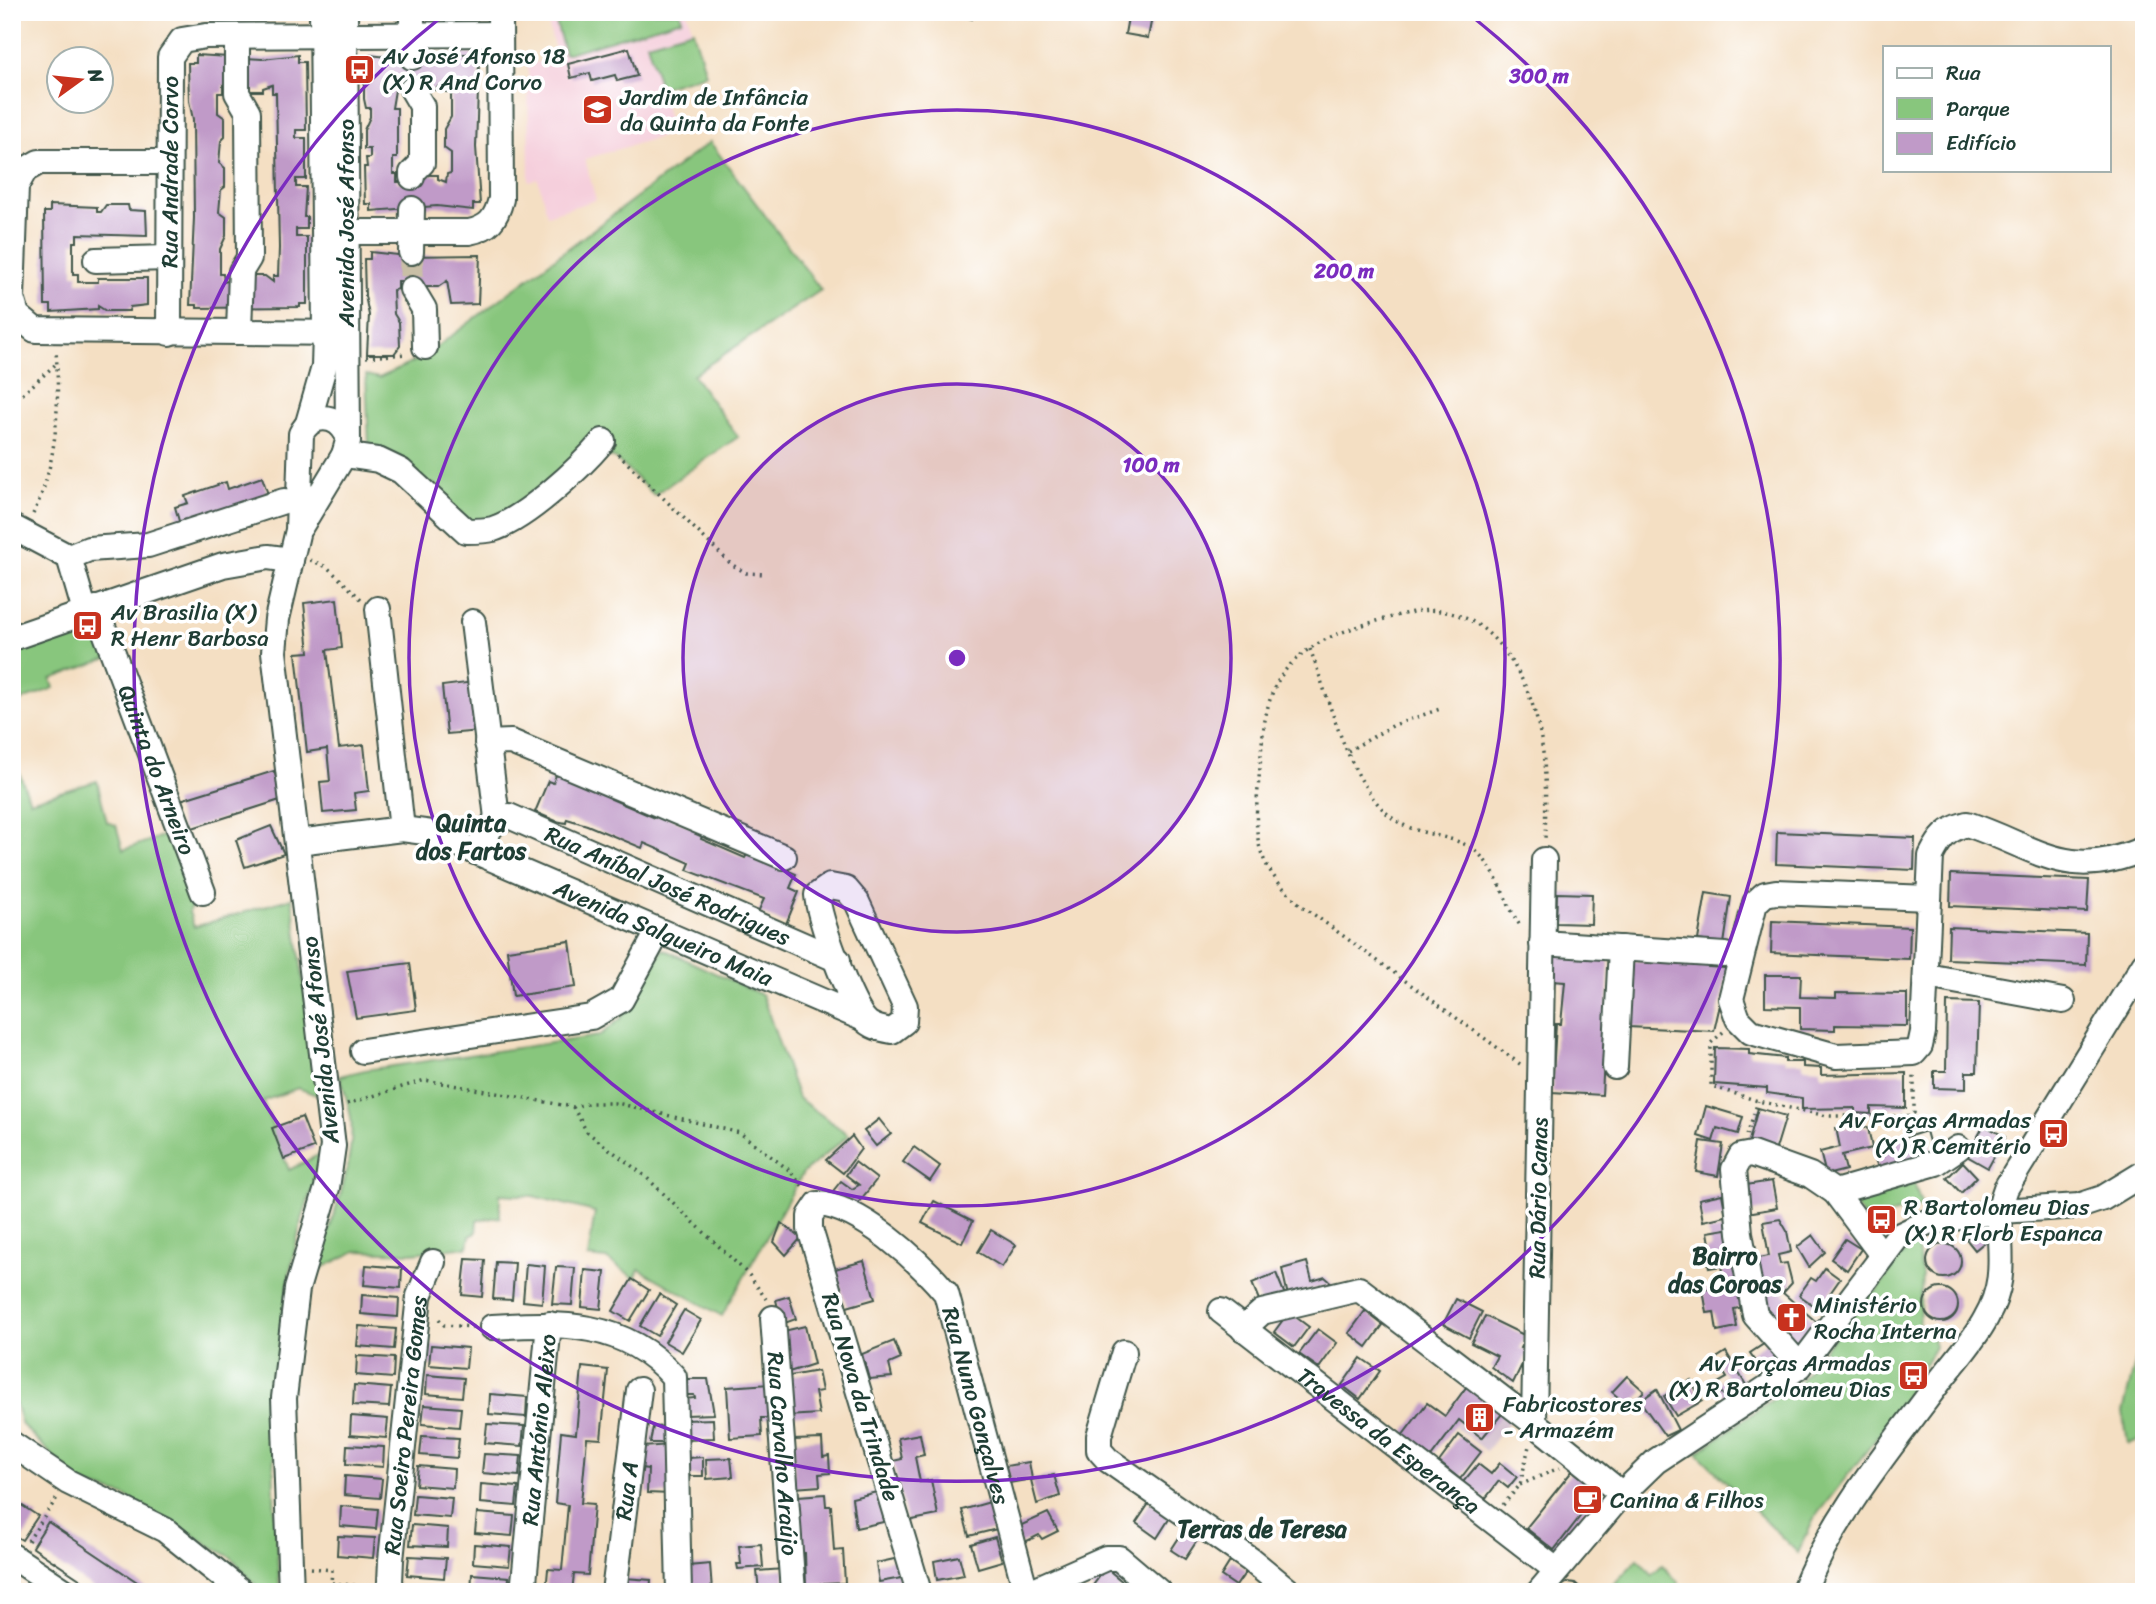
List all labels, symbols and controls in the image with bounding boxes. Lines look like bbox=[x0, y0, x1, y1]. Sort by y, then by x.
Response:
place label: Av José Afonso 18 (X) R And Corvo bbox=[381, 36, 566, 103]
north arrow bbox=[46, 46, 116, 116]
legend bbox=[1883, 46, 2110, 172]
bus stop icon: Av José Afonso 18 (X) R And Corvo bbox=[342, 52, 376, 86]
text: Rua bbox=[1946, 54, 1981, 92]
text: 300 m bbox=[1508, 57, 1570, 95]
text: N bbox=[78, 64, 114, 87]
street label: Rua Andrade Corvo bbox=[149, 76, 191, 268]
place label: Jardim de Infância da Quinta da Fonte bbox=[619, 77, 810, 144]
text: Parque bbox=[1946, 90, 2010, 128]
school or university icon: Jardim de Infância da Quinta da Fonte bbox=[580, 93, 614, 127]
street label: Avenida José Afonso bbox=[326, 119, 367, 328]
text: Edifício bbox=[1946, 124, 2016, 162]
text: 200 m bbox=[1313, 252, 1375, 290]
text: 100 m bbox=[1122, 446, 1180, 484]
place label: Av Brasilia (X) R Henr Barbosa bbox=[110, 592, 269, 659]
bus stop icon: Av Brasilia (X) R Henr Barbosa bbox=[71, 608, 105, 642]
centre of rings bbox=[945, 646, 969, 670]
street label: Quinta do Arneiro bbox=[106, 679, 207, 862]
district label: Quinta dos Fartos bbox=[416, 802, 527, 872]
street label: Rua Aníbal José Rodrigues bbox=[538, 814, 798, 958]
street label: Avenida Salgueiro Maia bbox=[546, 867, 780, 999]
street label: Avenida José Afonso bbox=[289, 934, 352, 1147]
place label: Av Forças Armadas (X) R Cemitério bbox=[1838, 1100, 2031, 1167]
street label: Rua Dário Canas bbox=[1517, 1116, 1560, 1279]
bus stop icon: Av Forças Armadas (X) R Cemitério bbox=[2037, 1116, 2071, 1150]
place label: R Bartolomeu Dias (X) R Florb Espanca bbox=[1904, 1187, 2103, 1254]
bus stop icon: R Bartolomeu Dias (X) R Florb Espanca bbox=[1864, 1203, 1898, 1237]
district label: Bairro das Coroas bbox=[1668, 1235, 1783, 1305]
place label: Ministério Rocha Interna bbox=[1814, 1285, 1957, 1352]
street label: Rua Nova da Trindade bbox=[809, 1288, 912, 1507]
street label: Rua Soeiro Pereira Gomes bbox=[372, 1293, 440, 1557]
church icon: Ministério Rocha Interna bbox=[1774, 1301, 1808, 1335]
street label: Rua Nuno Gonçalves bbox=[930, 1302, 1022, 1510]
street label: Rua António Aleixo bbox=[510, 1332, 569, 1527]
place label: Av Forças Armadas (X) R Bartolomeu Dias bbox=[1668, 1343, 1891, 1410]
street label: Rua Carvalho Araújo bbox=[755, 1350, 810, 1557]
street label: Travessa da Esperança bbox=[1287, 1356, 1490, 1526]
bus stop icon: Av Forças Armadas (X) R Bartolomeu Dias bbox=[1897, 1359, 1931, 1393]
place label: Fabricostores - Armazém bbox=[1503, 1384, 1643, 1451]
building icon: Fabricostores - Armazém bbox=[1463, 1400, 1497, 1434]
street label: Rua A bbox=[603, 1459, 651, 1523]
place label: Canina & Filhos bbox=[1610, 1480, 1764, 1521]
cafe icon: Canina & Filhos bbox=[1570, 1483, 1604, 1517]
district label: Terras de Teresa bbox=[1177, 1508, 1348, 1550]

